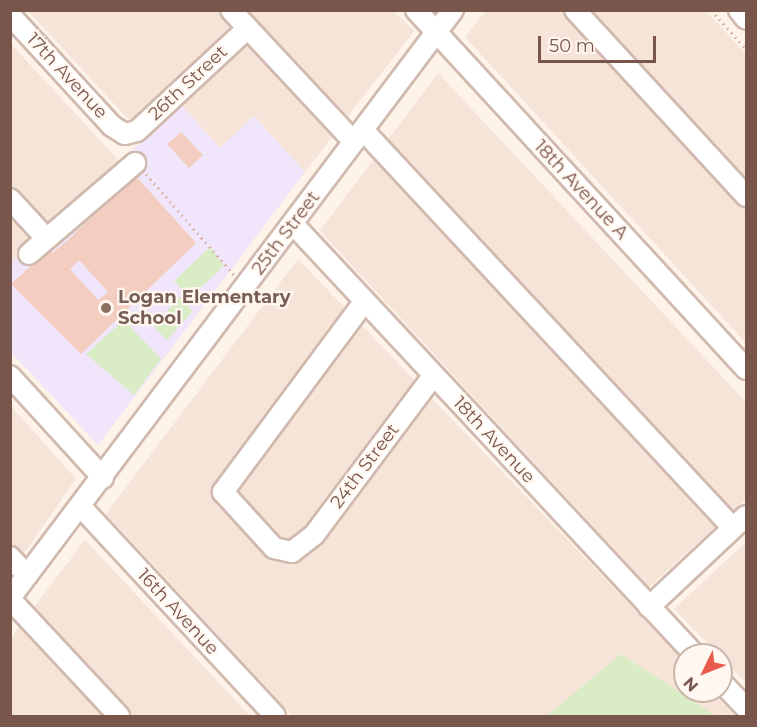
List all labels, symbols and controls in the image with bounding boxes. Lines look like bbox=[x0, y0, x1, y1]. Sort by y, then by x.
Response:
scale bar bbox=[541, 24, 660, 62]
street label: 17th Avenue bbox=[22, 29, 112, 123]
text: 50 m bbox=[549, 35, 595, 57]
street label: 26th Street bbox=[144, 41, 232, 125]
street label: 18th Avenue A bbox=[530, 136, 632, 244]
street label: 25th Street bbox=[248, 187, 324, 279]
place label: Logan Elementary School bbox=[118, 287, 291, 330]
marker: Logan Elementary School bbox=[99, 301, 113, 315]
street label: 18th Avenue bbox=[449, 392, 539, 488]
street label: 24th Street bbox=[326, 419, 404, 513]
street label: 16th Avenue bbox=[133, 565, 223, 659]
north arrow bbox=[673, 643, 733, 703]
text: N bbox=[680, 673, 702, 695]

